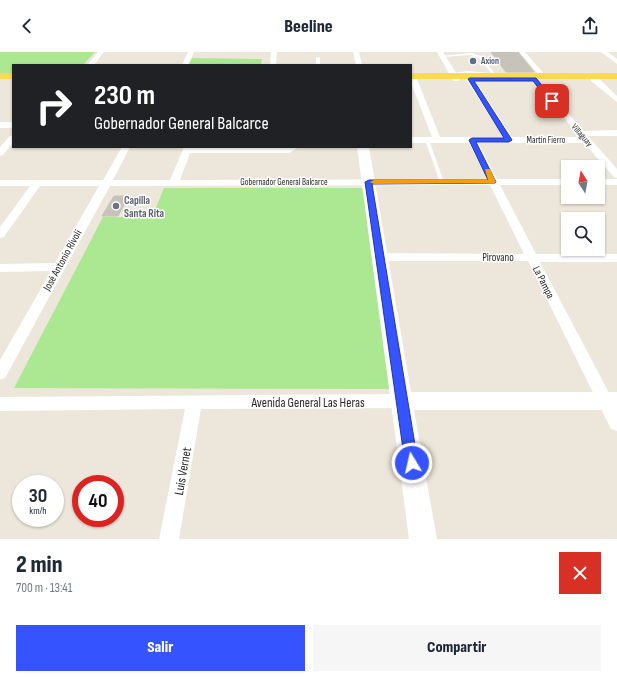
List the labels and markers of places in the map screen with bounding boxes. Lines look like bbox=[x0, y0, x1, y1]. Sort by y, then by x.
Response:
marker: Axion bbox=[468, 56, 478, 66]
place label: Axion bbox=[480, 56, 499, 67]
pin bbox=[535, 84, 569, 118]
place label: Capilla Santa Rita bbox=[124, 194, 165, 220]
marker: Capilla Santa Rita bbox=[111, 201, 121, 211]

